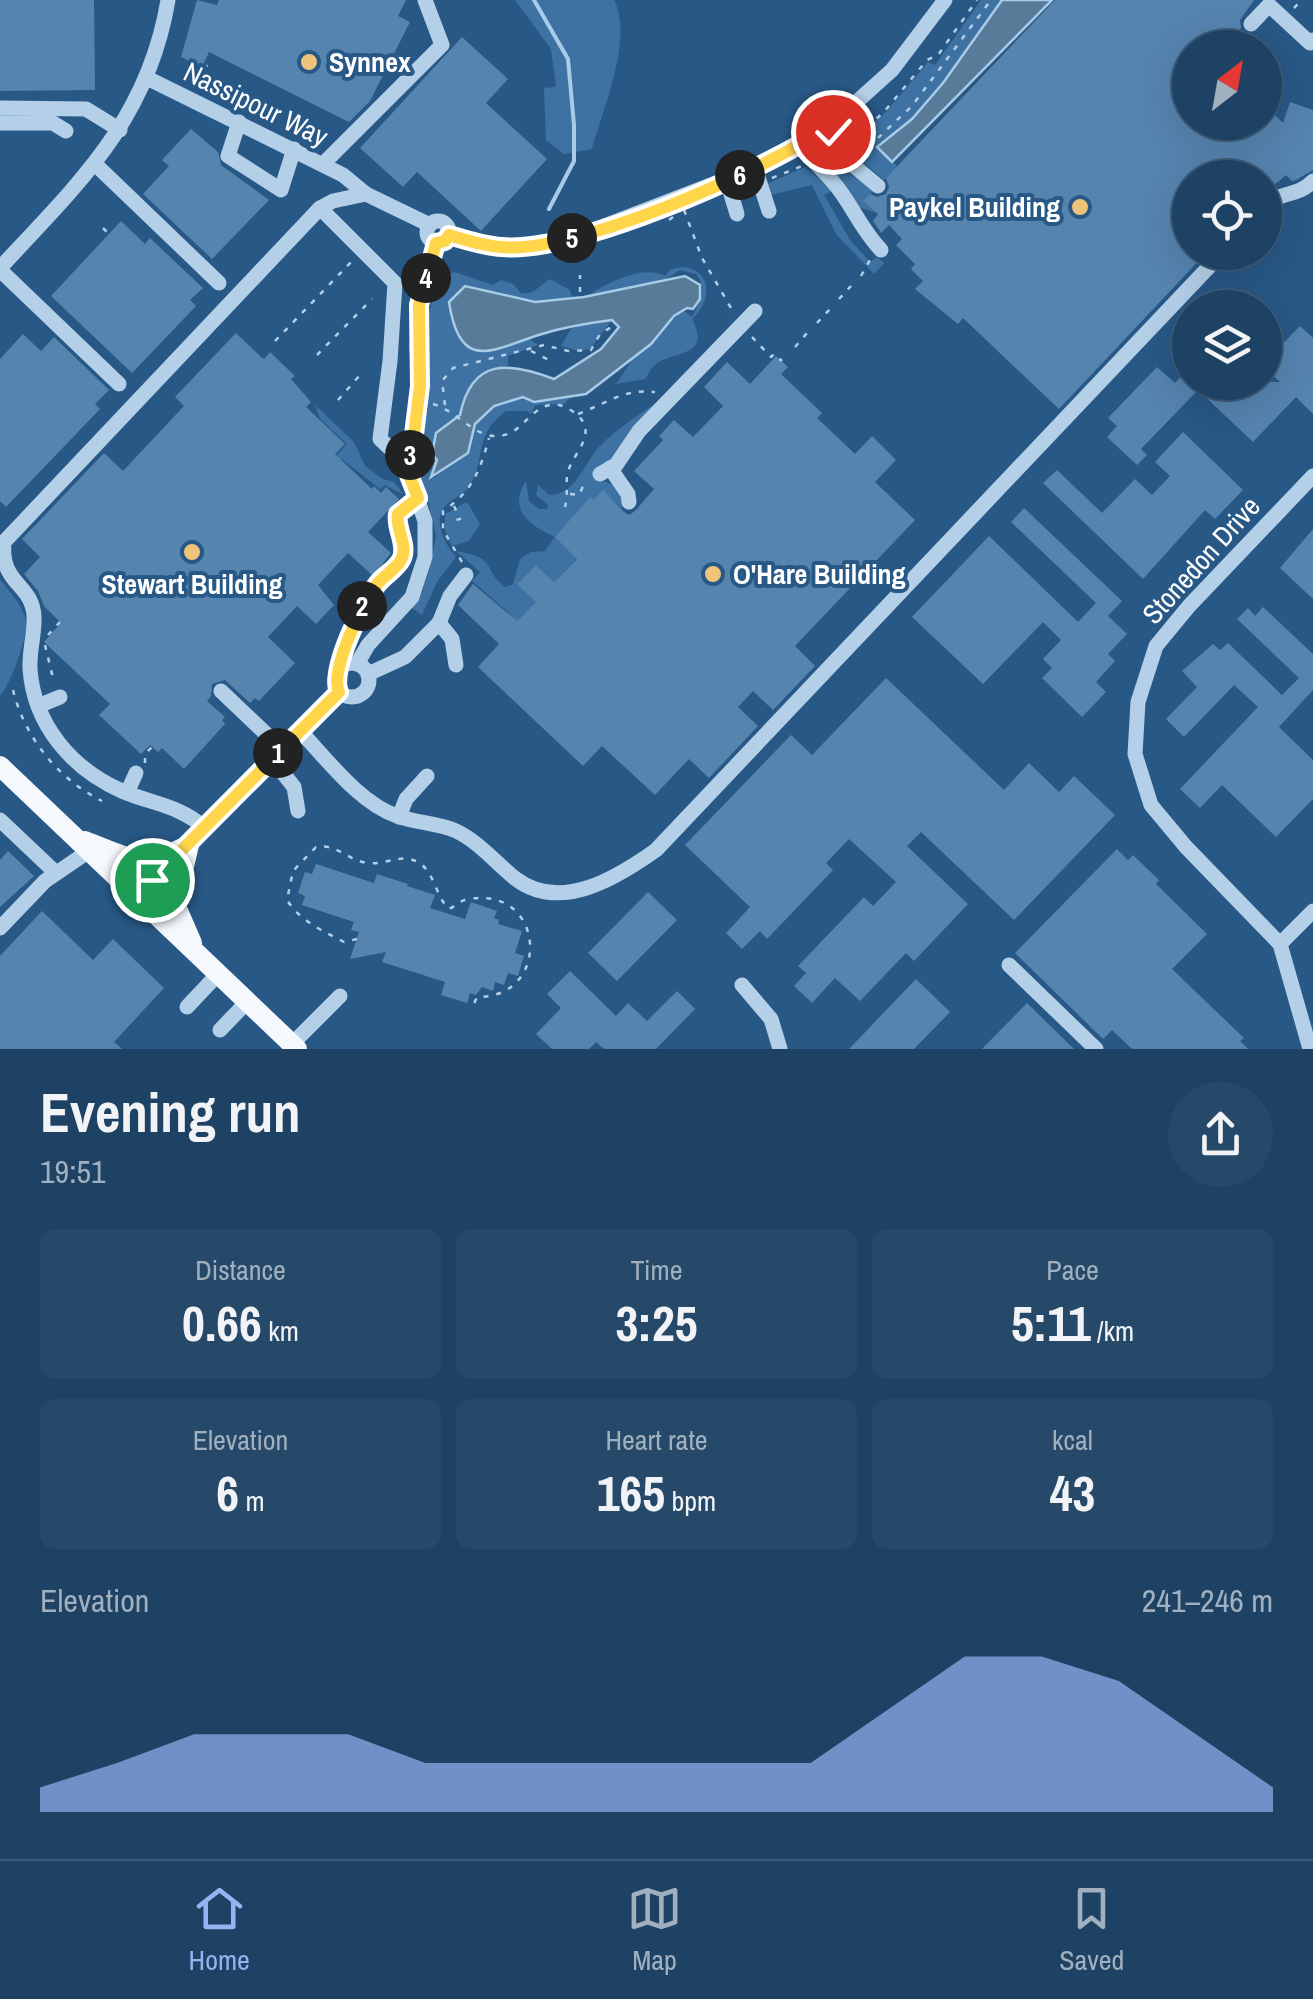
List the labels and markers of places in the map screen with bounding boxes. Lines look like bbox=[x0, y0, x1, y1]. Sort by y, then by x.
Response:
place label: Synnex bbox=[329, 43, 411, 81]
marker: Synnex bbox=[298, 51, 320, 73]
pin bbox=[791, 90, 876, 175]
pin: 6 bbox=[715, 150, 765, 200]
place label: Paykel Building bbox=[889, 188, 1060, 226]
marker: Paykel Building bbox=[1069, 196, 1091, 218]
pin: 5 bbox=[547, 213, 597, 263]
pin: 4 bbox=[401, 253, 451, 303]
pin: 3 bbox=[385, 430, 435, 480]
marker: Stewart Building bbox=[181, 541, 203, 563]
place label: O'Hare Building bbox=[733, 555, 906, 593]
marker: O'Hare Building bbox=[702, 563, 724, 585]
place label: Stewart Building bbox=[101, 565, 283, 603]
pin: 2 bbox=[337, 581, 387, 631]
pin: 1 bbox=[253, 728, 303, 778]
pin bbox=[110, 838, 195, 923]

